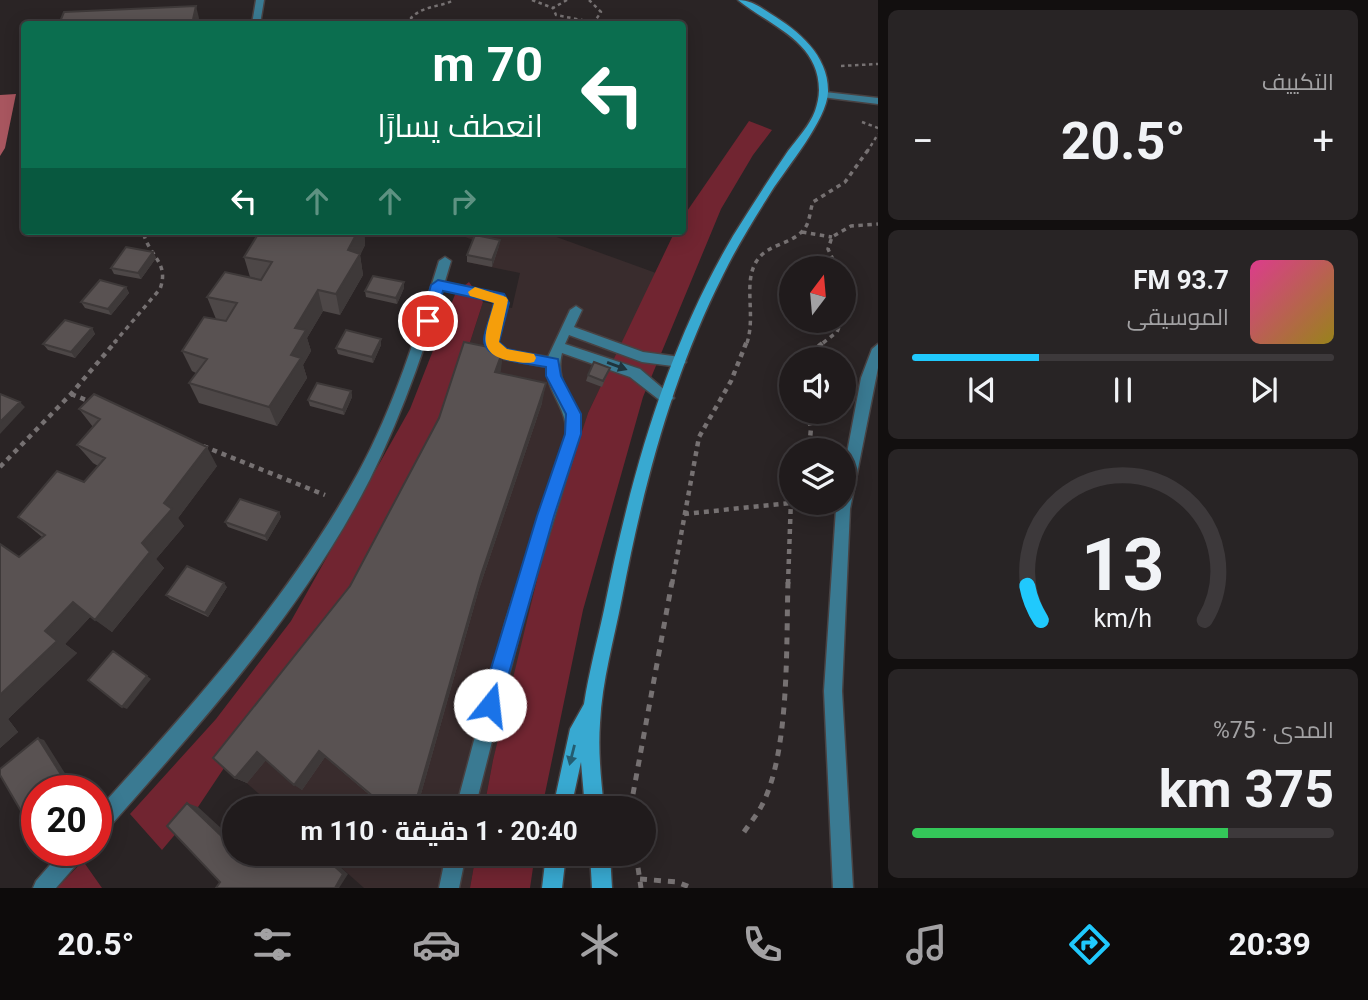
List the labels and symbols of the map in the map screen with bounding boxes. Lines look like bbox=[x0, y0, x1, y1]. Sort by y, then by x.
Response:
north arrow bbox=[779, 256, 856, 332]
pin bbox=[398, 291, 458, 351]
one-way arrow bbox=[606, 360, 627, 371]
position arrow bbox=[453, 668, 527, 742]
one-way arrow bbox=[566, 744, 577, 766]
speed limit sign: 20 bbox=[21, 775, 112, 866]

